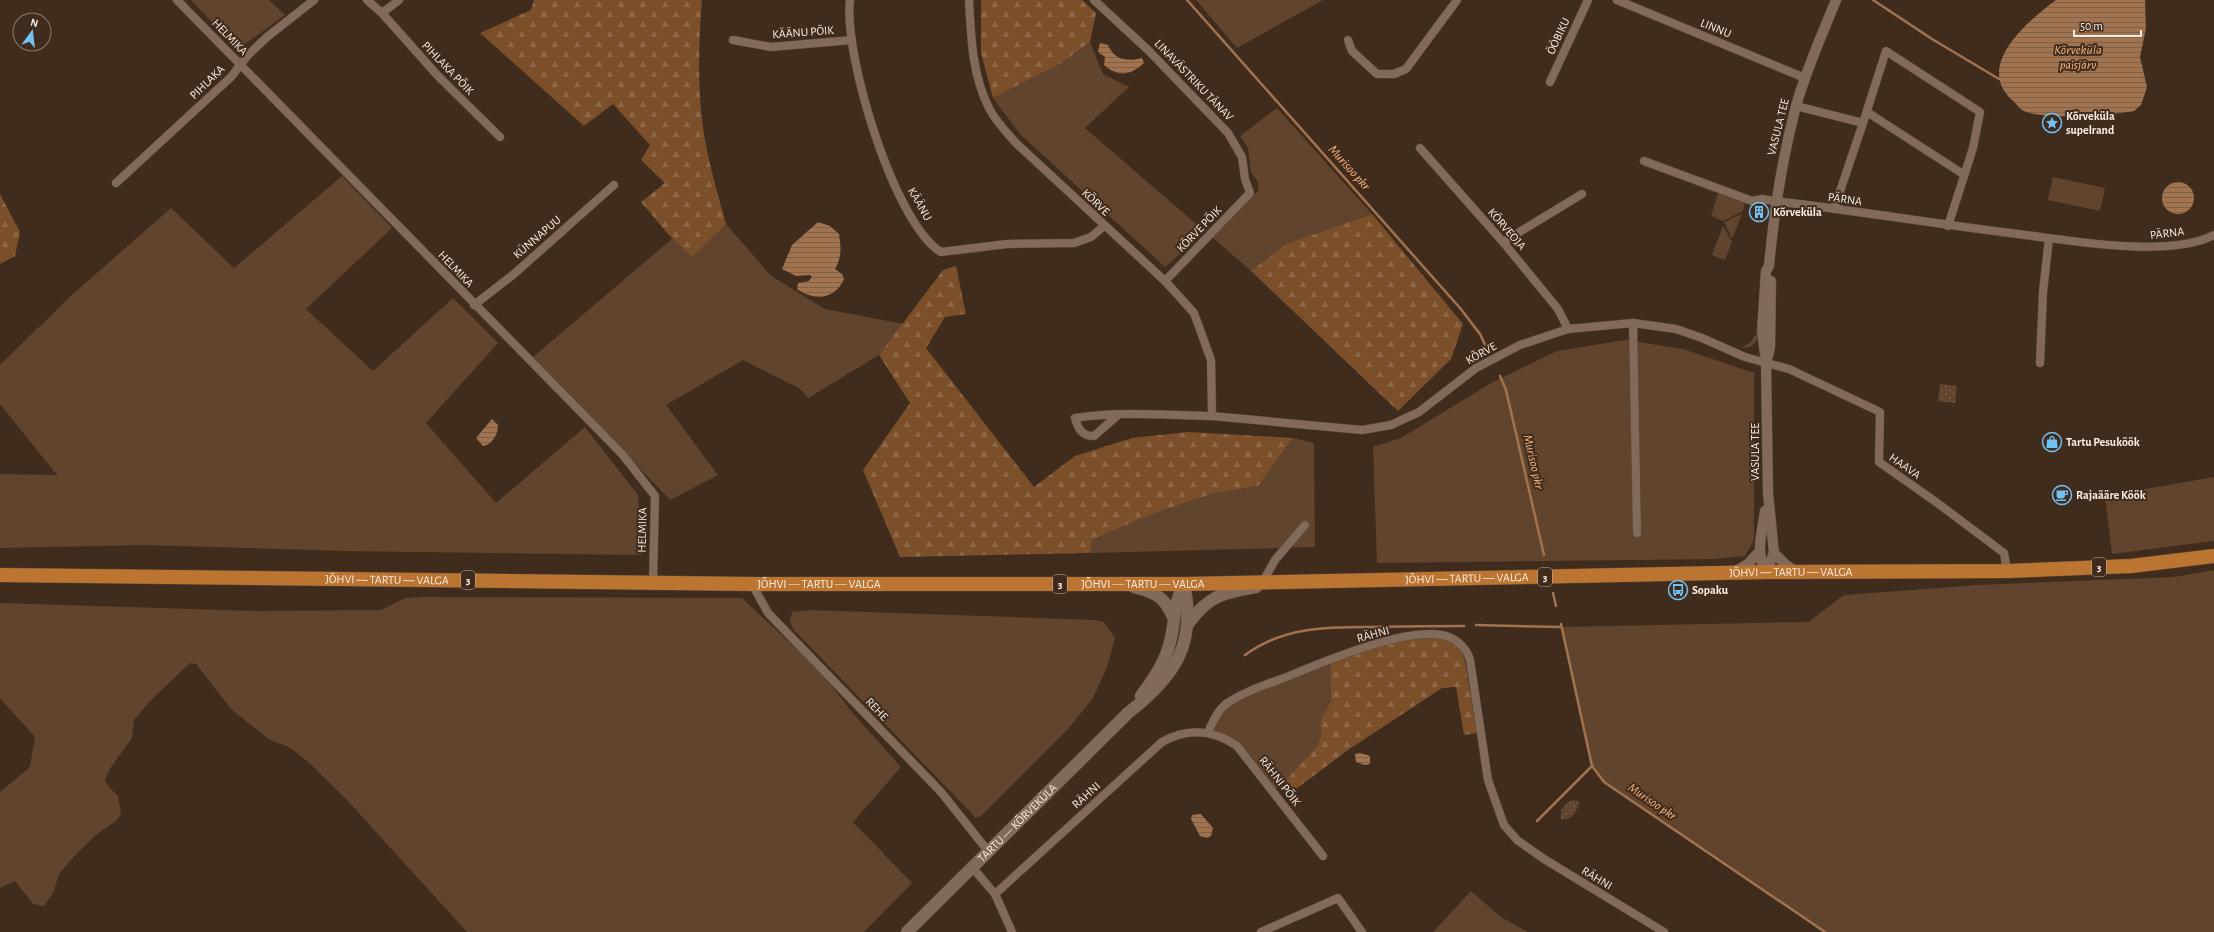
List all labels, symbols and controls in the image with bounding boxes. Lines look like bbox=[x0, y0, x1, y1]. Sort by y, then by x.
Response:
north arrow bbox=[12, 12, 52, 52]
scale bar bbox=[2074, 12, 2141, 38]
street label: ÖÖBIKU bbox=[1543, 15, 1572, 56]
street label: LINNU bbox=[1699, 16, 1733, 40]
text: N bbox=[29, 17, 40, 29]
street label: HELMIKA bbox=[210, 17, 250, 57]
text: 50 m bbox=[2080, 20, 2103, 32]
street label: KÄÄNU PÕIK bbox=[772, 22, 835, 40]
street label: LINAVÄSTRIKU TÄNAV bbox=[1152, 36, 1237, 123]
street label: PIHLAKA PÕIK bbox=[420, 38, 478, 97]
water label: Kõrveküla paisjärv bbox=[2054, 44, 2102, 72]
street label: PIHLAKA bbox=[187, 63, 227, 101]
street label: VASULA TEE bbox=[1765, 97, 1791, 157]
place label: Kõrveküla supelrand bbox=[2066, 110, 2115, 136]
place icon: Kõrveküla supelrand bbox=[2041, 112, 2063, 134]
water label: Murisoo pkr bbox=[1326, 143, 1373, 193]
street label: KÄÄNU bbox=[906, 185, 935, 223]
street label: KÕRVE bbox=[1080, 185, 1114, 218]
street label: PÄRNA bbox=[1827, 190, 1863, 207]
building icon: Kõrveküla bbox=[1748, 201, 1770, 223]
street label: KÕRVE PÕIK bbox=[1173, 202, 1224, 254]
street label: KÕRVEOJA bbox=[1486, 205, 1530, 252]
place label: Kõrveküla bbox=[1773, 206, 1822, 218]
street label: KÜNNAPUU bbox=[510, 212, 563, 261]
street label: PÄRNA bbox=[2149, 224, 2185, 241]
street label: HELMIKA bbox=[436, 249, 476, 289]
street label: KÕRVE bbox=[1463, 338, 1498, 366]
street label: VASULA TEE bbox=[1749, 423, 1761, 481]
shop icon: Tartu Pesuköök bbox=[2041, 431, 2063, 453]
water label: Murisoo pkr bbox=[1520, 434, 1546, 491]
place label: Tartu Pesuköök bbox=[2066, 436, 2140, 448]
street label: HAAVA bbox=[1887, 451, 1923, 481]
cafe icon: Rajaääre Köök bbox=[2051, 484, 2073, 506]
place label: Rajaääre Köök bbox=[2076, 489, 2146, 502]
street label: HELMIKA bbox=[636, 507, 648, 553]
road number: 3 bbox=[2092, 558, 2106, 576]
street label: JÕHVI — TARTU — VALGA bbox=[1729, 565, 1853, 579]
road number: 3 bbox=[1538, 568, 1552, 586]
street label: JÕHVI — TARTU — VALGA bbox=[325, 571, 449, 586]
road number: 3 bbox=[461, 571, 475, 589]
street label: JÕHVI — TARTU — VALGA bbox=[1405, 571, 1529, 585]
road number: 3 bbox=[1053, 575, 1067, 593]
street label: JÕHVI — TARTU — VALGA bbox=[757, 576, 881, 590]
street label: JÕHVI — TARTU — VALGA bbox=[1081, 576, 1205, 590]
bus stop icon: Sopaku bbox=[1667, 579, 1689, 601]
place label: Sopaku bbox=[1692, 584, 1729, 596]
street label: RÄHNI bbox=[1355, 623, 1391, 644]
street label: REHE bbox=[864, 695, 891, 723]
street label: RÄHNI PÕIK bbox=[1257, 753, 1305, 808]
street label: RÄHNI bbox=[1069, 779, 1102, 811]
street label: TARTU — KÕRVEKÜLA bbox=[975, 781, 1059, 864]
water label: Murisoo pkr bbox=[1625, 781, 1679, 823]
street label: RÄHNI bbox=[1580, 863, 1615, 892]

